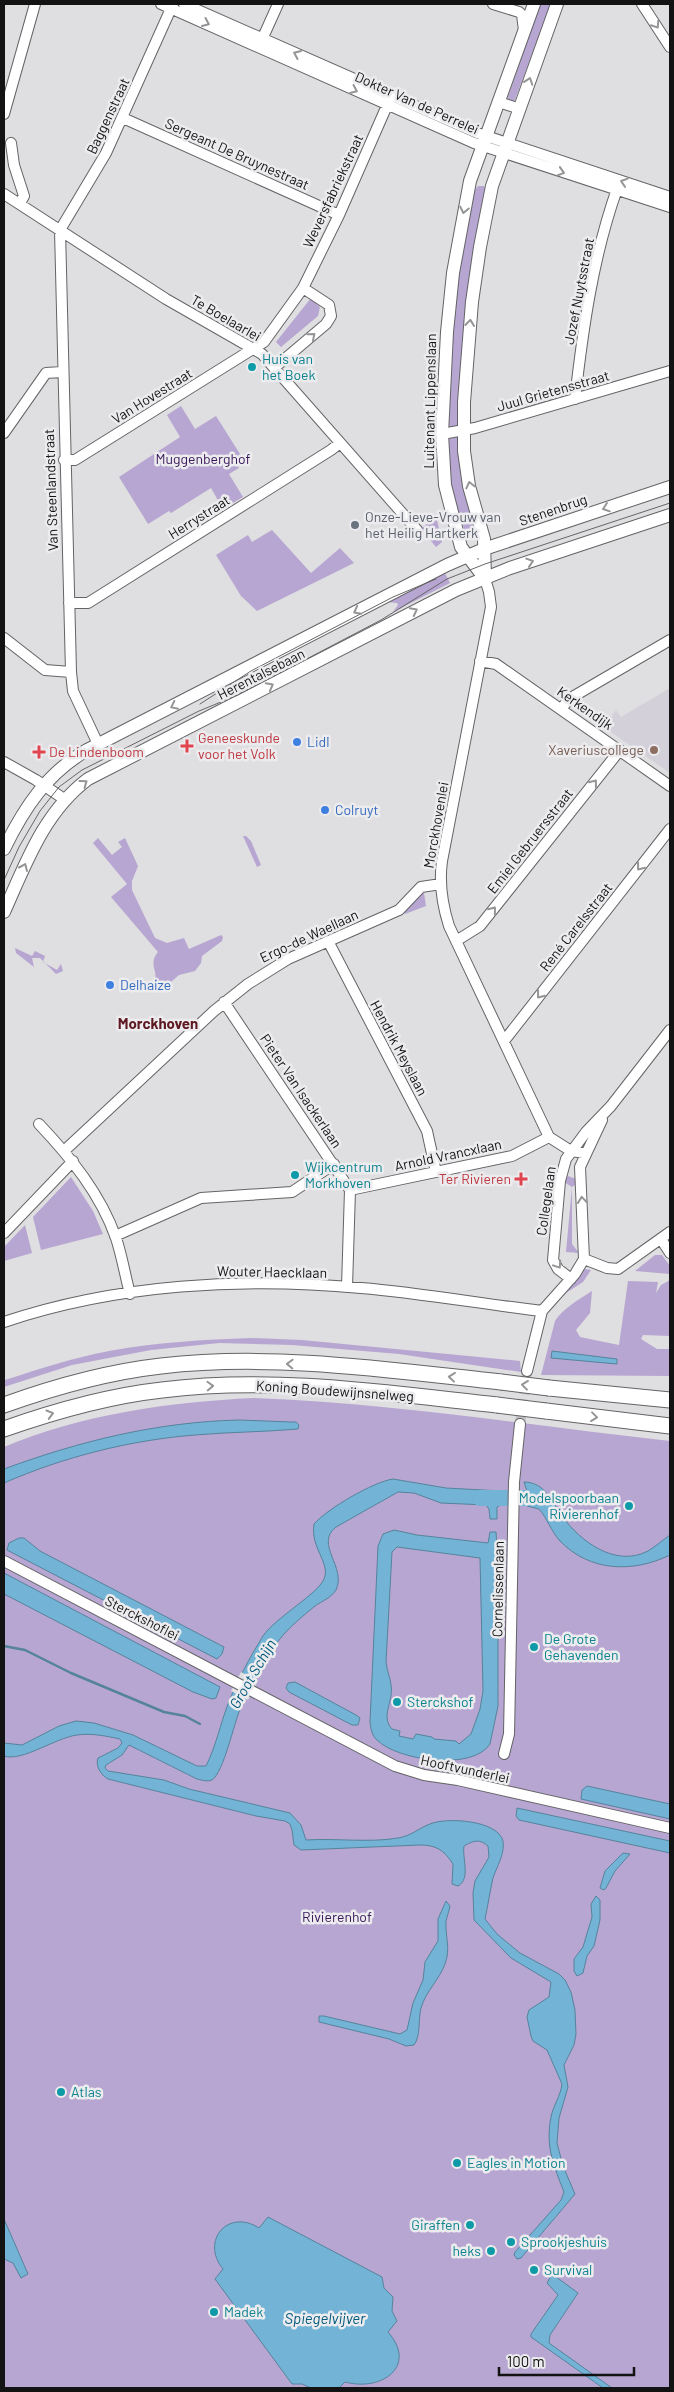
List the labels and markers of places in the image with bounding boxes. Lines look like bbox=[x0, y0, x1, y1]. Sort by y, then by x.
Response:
place label: Huis van het Boek bbox=[262, 350, 316, 383]
marker: Huis van het Boek bbox=[246, 361, 258, 373]
place label: Onze-Lieve-Vrouw van het Heilig Hartkerk bbox=[365, 508, 501, 541]
marker: Onze-Lieve-Vrouw van het Heilig Hartkerk bbox=[349, 519, 361, 531]
place label: Geneeskunde voor het Volk bbox=[198, 729, 280, 762]
place label: Lidl bbox=[307, 733, 329, 750]
marker: Lidl bbox=[291, 736, 303, 748]
marker: Geneeskunde voor het Volk bbox=[180, 739, 194, 753]
place label: Xaveriuscollege bbox=[548, 741, 644, 758]
place label: De Lindenboom bbox=[49, 743, 144, 760]
marker: Xaveriuscollege bbox=[648, 744, 660, 756]
marker: De Lindenboom bbox=[33, 746, 45, 758]
place label: Colruyt bbox=[335, 801, 378, 818]
marker: Colruyt bbox=[319, 804, 331, 816]
place label: Delhaize bbox=[120, 976, 171, 993]
marker: Delhaize bbox=[104, 979, 116, 991]
place label: Wijkcentrum Morkhoven bbox=[305, 1158, 383, 1191]
marker: Wijkcentrum Morkhoven bbox=[289, 1169, 301, 1181]
place label: Ter Rivieren bbox=[439, 1170, 511, 1187]
marker: Ter Rivieren bbox=[515, 1173, 527, 1185]
place label: Modelspoorbaan Rivierenhof bbox=[519, 1489, 619, 1522]
marker: Modelspoorbaan Rivierenhof bbox=[623, 1500, 635, 1512]
place label: De Grote Gehavenden bbox=[544, 1630, 619, 1663]
marker: De Grote Gehavenden bbox=[528, 1641, 540, 1653]
place label: Sterckshof bbox=[407, 1693, 474, 1710]
marker: Sterckshof bbox=[391, 1696, 403, 1708]
place label: Atlas bbox=[71, 2083, 102, 2100]
marker: Atlas bbox=[55, 2086, 67, 2098]
place label: Eagles in Motion bbox=[467, 2154, 566, 2171]
marker: Eagles in Motion bbox=[451, 2157, 463, 2169]
place label: Giraffen bbox=[411, 2216, 460, 2233]
marker: Giraffen bbox=[464, 2219, 476, 2231]
place label: Sprookjeshuis bbox=[521, 2233, 607, 2250]
marker: Sprookjeshuis bbox=[505, 2236, 517, 2248]
place label: heks bbox=[452, 2242, 481, 2259]
marker: heks bbox=[485, 2245, 497, 2257]
place label: Survival bbox=[544, 2261, 592, 2278]
marker: Survival bbox=[528, 2264, 540, 2276]
place label: Madek bbox=[224, 2303, 263, 2320]
marker: Madek bbox=[208, 2306, 220, 2318]

